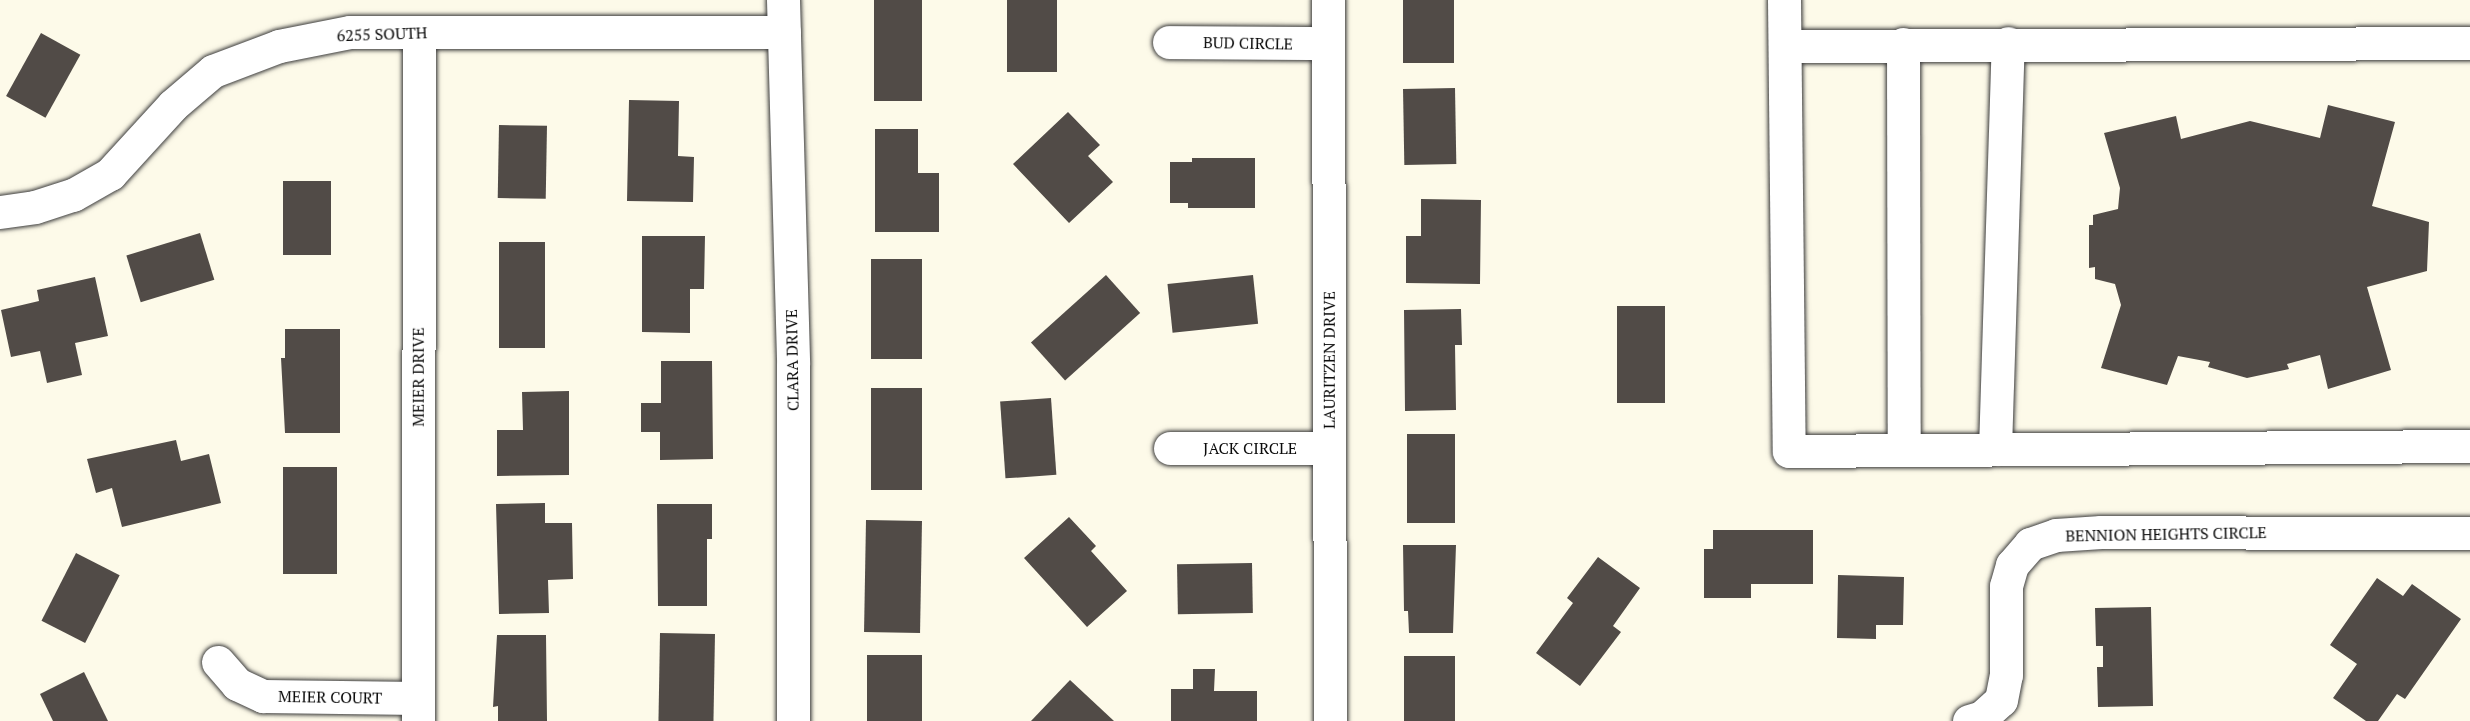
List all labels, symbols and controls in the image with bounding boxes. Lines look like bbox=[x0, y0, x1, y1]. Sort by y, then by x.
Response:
street label: 6255 SOUTH bbox=[336, 23, 428, 45]
street label: BUD CIRCLE bbox=[1203, 33, 1293, 53]
street label: LAURITZEN DRIVE bbox=[1319, 291, 1339, 429]
street label: CLARA DRIVE bbox=[782, 309, 802, 411]
street label: MEIER DRIVE bbox=[408, 327, 428, 427]
street label: JACK CIRCLE bbox=[1203, 438, 1297, 458]
street label: BENNION HEIGHTS CIRCLE bbox=[2065, 523, 2267, 545]
street label: MEIER COURT bbox=[278, 686, 382, 708]

